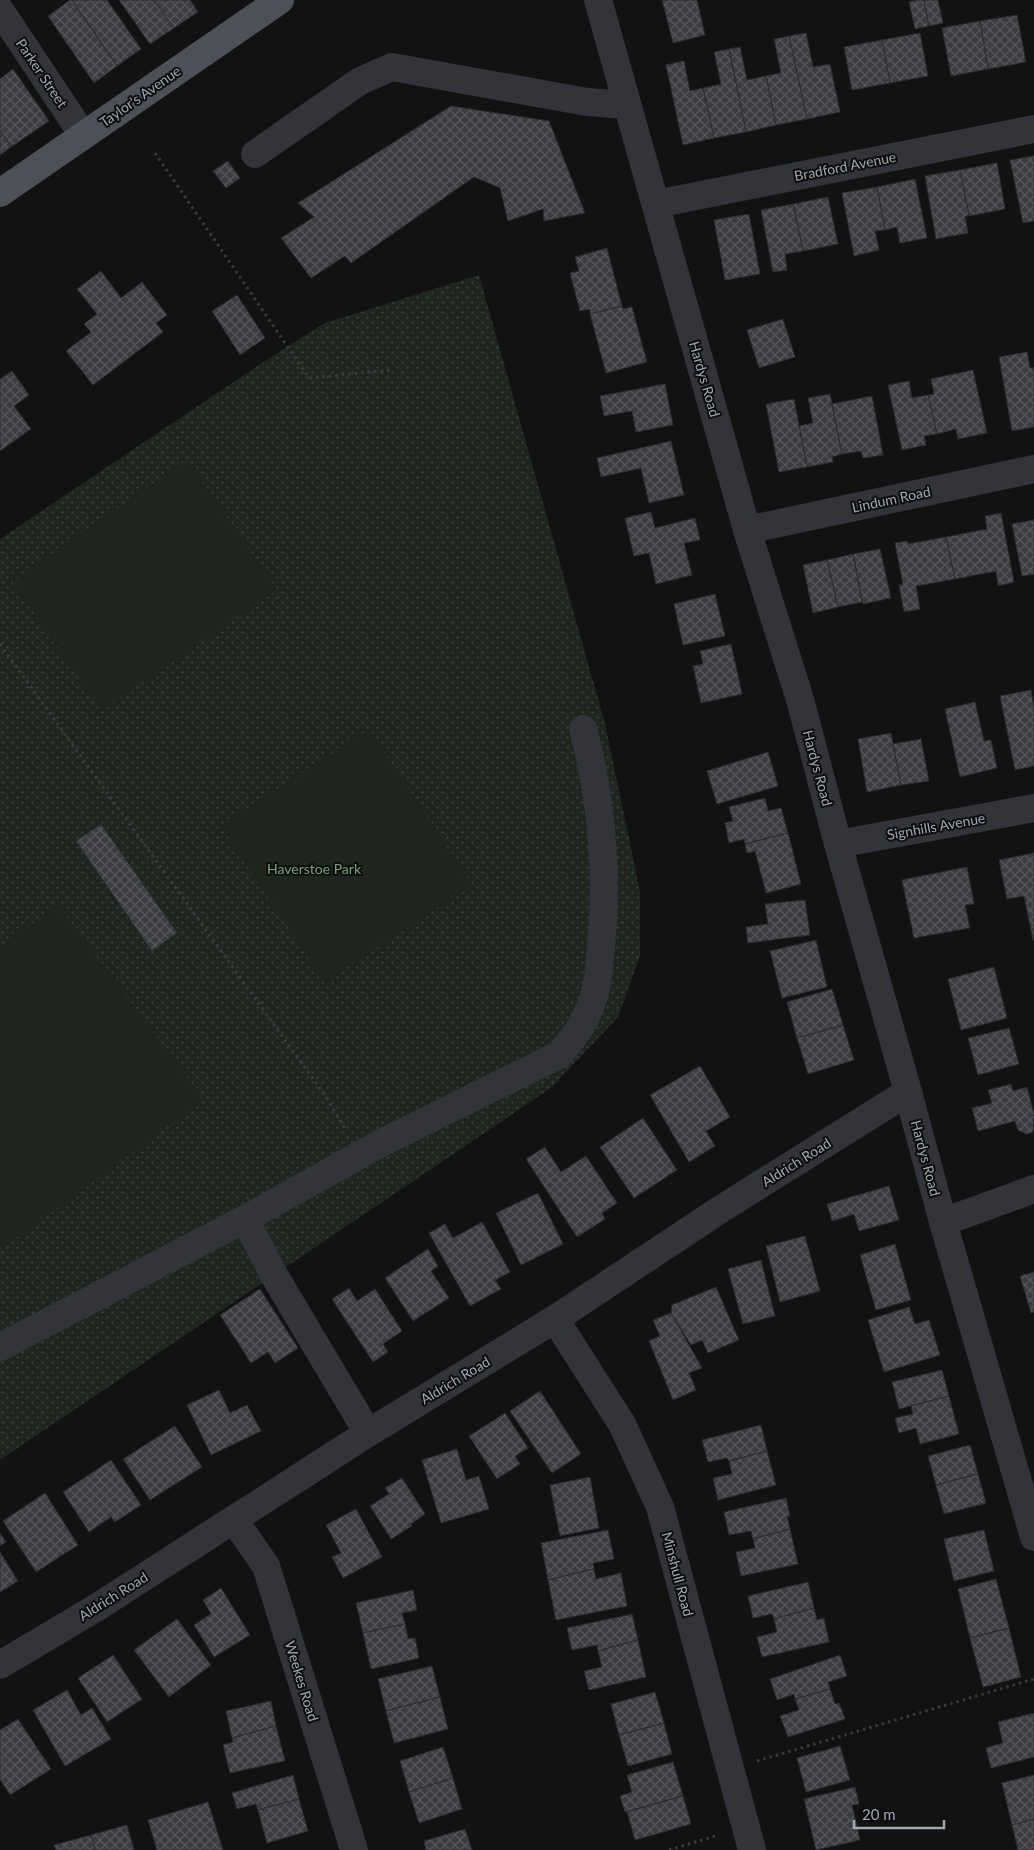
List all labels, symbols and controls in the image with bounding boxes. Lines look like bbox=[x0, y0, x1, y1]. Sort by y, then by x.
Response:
street label: Parker Street bbox=[13, 35, 71, 111]
street label: Taylor's Avenue bbox=[96, 62, 184, 130]
street label: Bradford Avenue bbox=[793, 148, 897, 184]
street label: Hardys Road bbox=[686, 339, 724, 419]
street label: Lindum Road bbox=[850, 482, 932, 516]
street label: Hardys Road bbox=[800, 728, 836, 808]
street label: Signhills Avenue bbox=[886, 809, 986, 843]
park label: Haverstoe Park bbox=[267, 860, 362, 877]
street label: Hardys Road bbox=[908, 1118, 944, 1198]
street label: Aldrich Road bbox=[758, 1134, 834, 1190]
street label: Aldrich Road bbox=[417, 1353, 493, 1407]
street label: Minshull Road bbox=[659, 1530, 697, 1618]
street label: Aldrich Road bbox=[75, 1568, 151, 1624]
street label: Weekes Road bbox=[282, 1639, 322, 1723]
scale bar bbox=[854, 1798, 944, 1830]
text: 20 m bbox=[862, 1805, 896, 1823]

